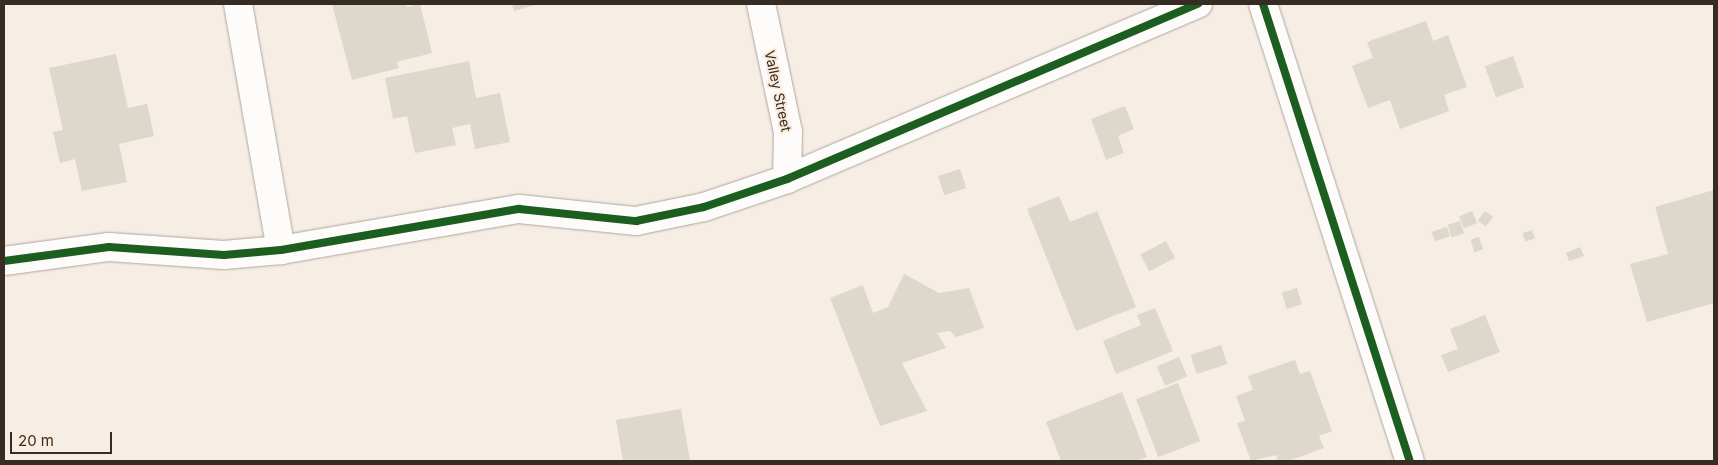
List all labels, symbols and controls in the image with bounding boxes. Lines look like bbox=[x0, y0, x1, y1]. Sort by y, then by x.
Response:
street label: Valley Street bbox=[761, 49, 795, 133]
scale bar bbox=[12, 422, 115, 454]
text: 20 m bbox=[18, 431, 54, 450]

